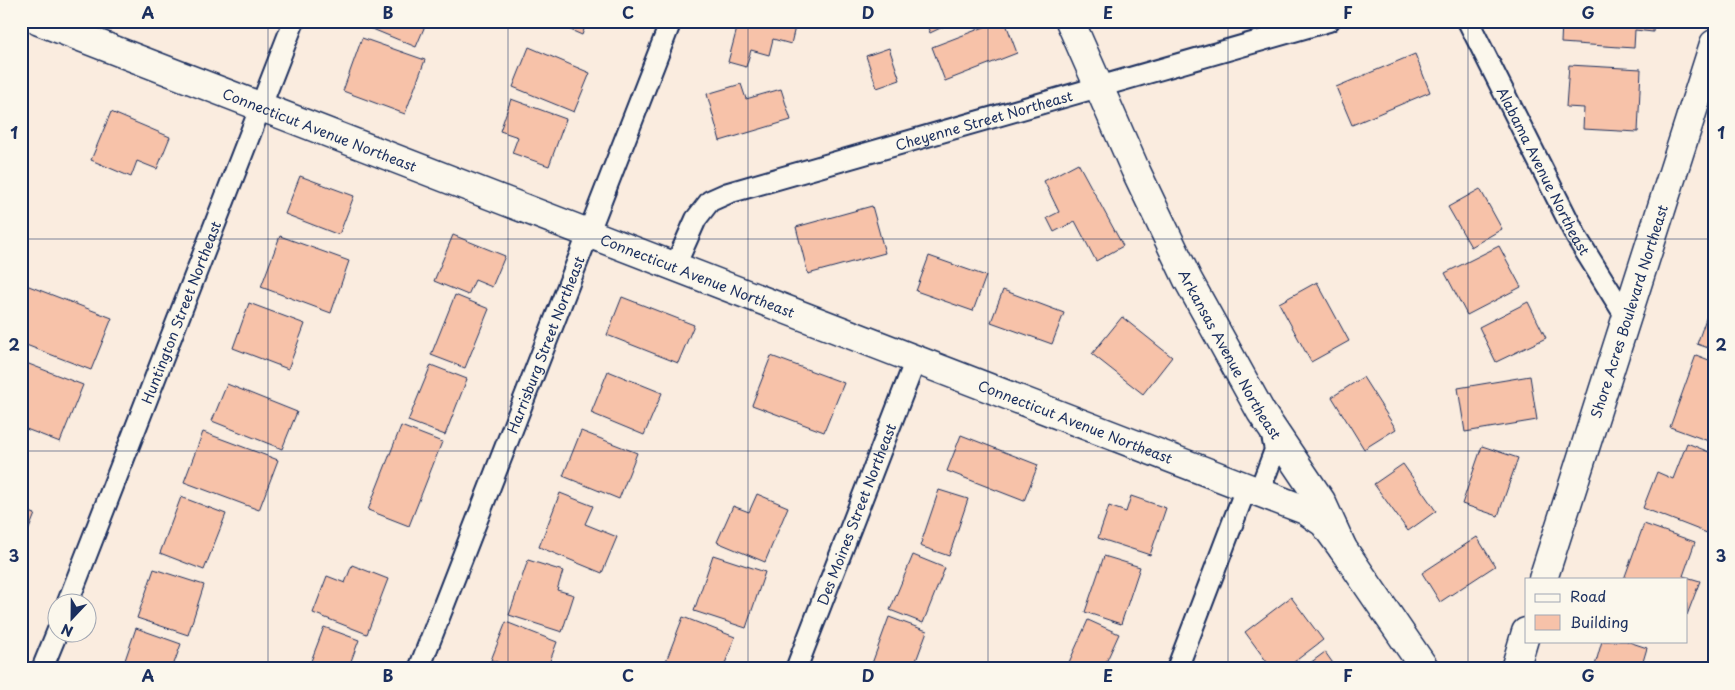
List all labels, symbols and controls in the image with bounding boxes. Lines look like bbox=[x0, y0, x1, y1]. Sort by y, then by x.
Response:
text: A bbox=[142, 0, 155, 24]
text: B bbox=[383, 0, 394, 24]
text: C bbox=[622, 0, 634, 24]
text: D bbox=[862, 0, 874, 24]
text: E bbox=[1103, 0, 1113, 24]
text: F bbox=[1343, 0, 1353, 24]
text: G bbox=[1581, 0, 1595, 24]
street label: Connecticut Avenue Northeast bbox=[220, 82, 420, 177]
street label: Alabama Avenue Northeast bbox=[1492, 83, 1596, 259]
street label: Cheyenne Street Northeast bbox=[893, 84, 1075, 155]
text: 1 bbox=[10, 120, 18, 144]
text: 1 bbox=[1717, 120, 1725, 144]
street label: Shore Acres Boulevard Northeast bbox=[1585, 202, 1673, 421]
street label: Huntington Street Northeast bbox=[136, 217, 226, 407]
street label: Connecticut Avenue Northeast bbox=[597, 228, 798, 323]
street label: Harrisburg Street Northeast bbox=[501, 252, 589, 436]
street label: Arkansas Avenue Northeast bbox=[1174, 266, 1287, 444]
text: 2 bbox=[8, 332, 20, 356]
text: 2 bbox=[1715, 332, 1727, 356]
street label: Connecticut Avenue Northeast bbox=[975, 374, 1176, 468]
street label: Des Moines Street Northeast bbox=[811, 420, 901, 608]
text: 3 bbox=[9, 543, 19, 567]
text: 3 bbox=[1716, 543, 1726, 567]
legend bbox=[1525, 578, 1688, 642]
text: Road bbox=[1570, 584, 1606, 607]
north arrow bbox=[48, 592, 98, 642]
text: Building bbox=[1570, 610, 1629, 633]
text: N bbox=[58, 619, 76, 642]
text: A bbox=[142, 663, 155, 687]
text: B bbox=[383, 663, 394, 687]
text: C bbox=[622, 663, 634, 687]
text: D bbox=[862, 663, 874, 687]
text: E bbox=[1103, 663, 1113, 687]
text: F bbox=[1343, 663, 1353, 687]
text: G bbox=[1581, 663, 1595, 687]

